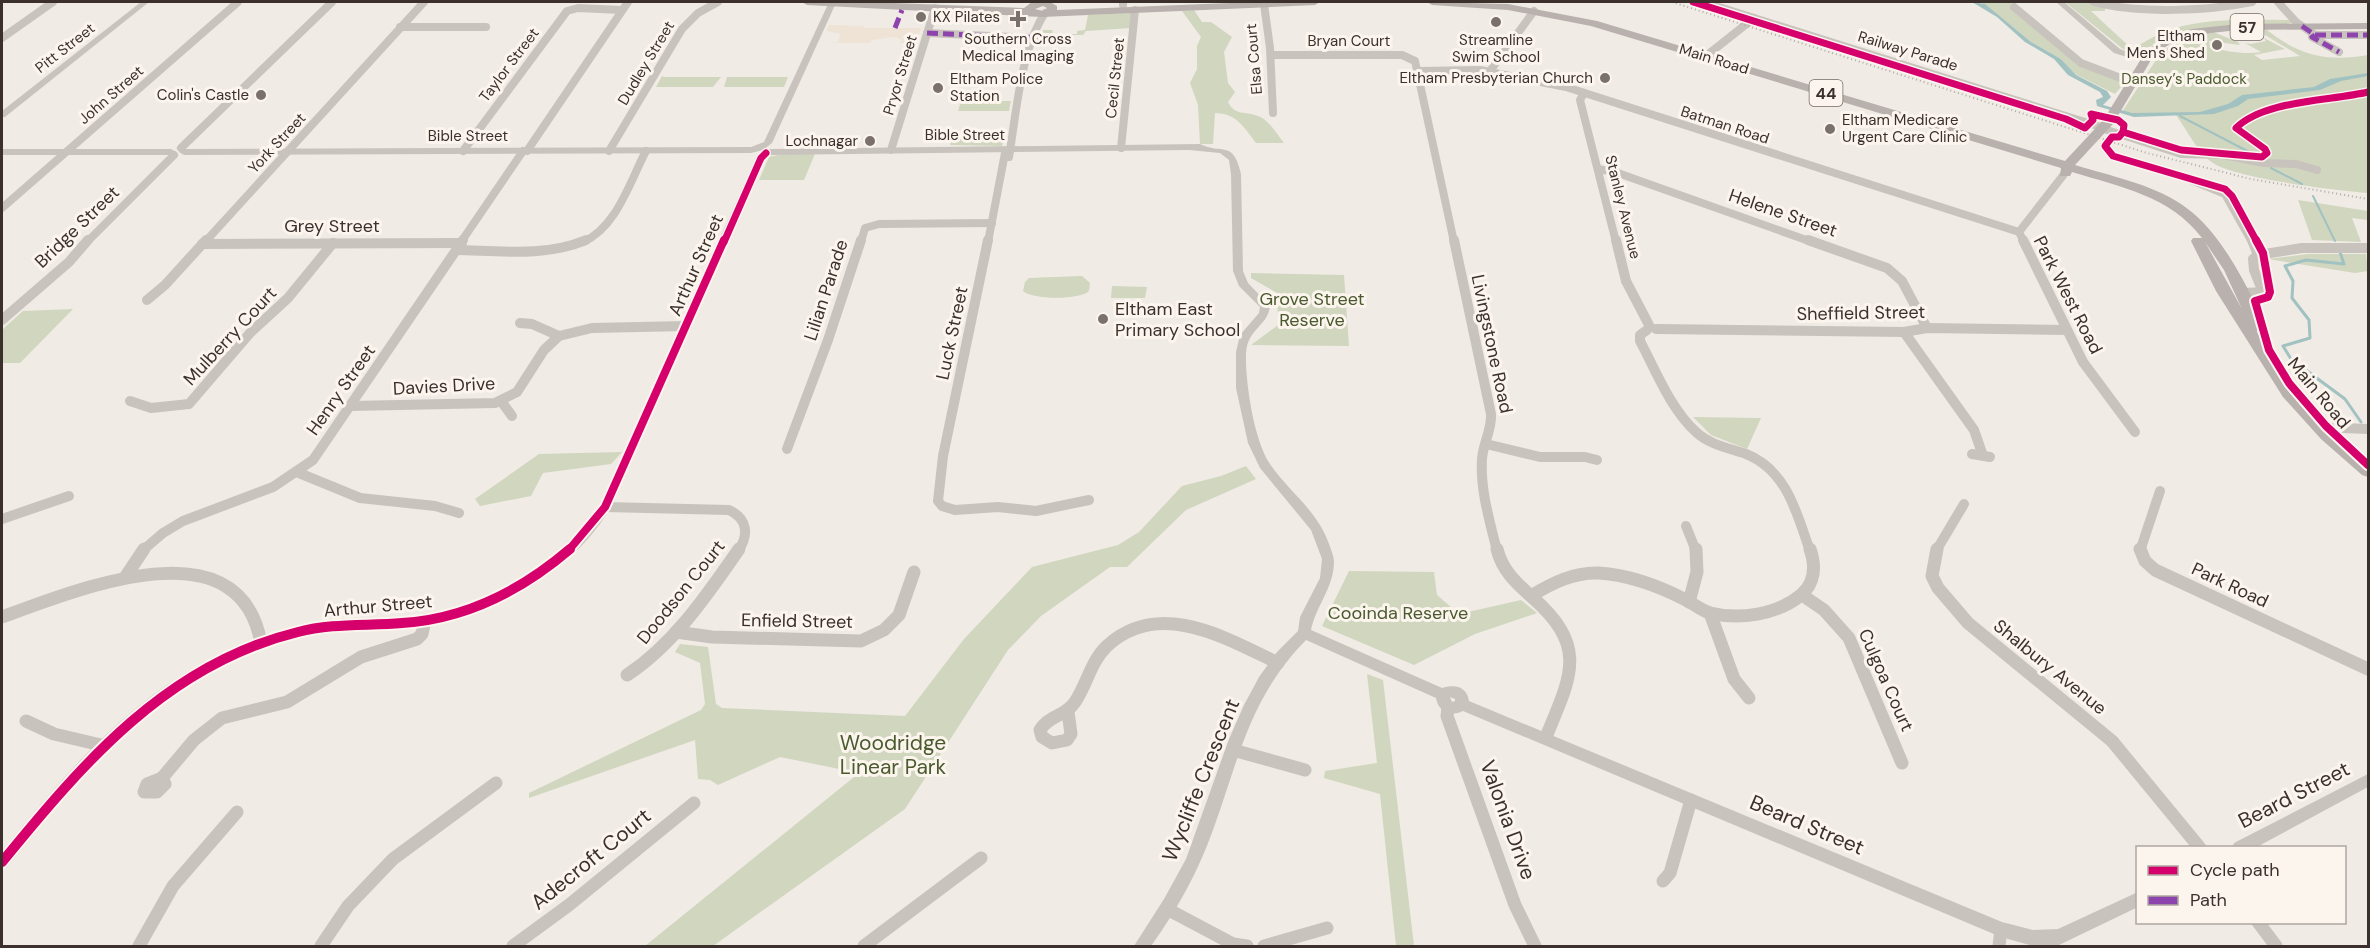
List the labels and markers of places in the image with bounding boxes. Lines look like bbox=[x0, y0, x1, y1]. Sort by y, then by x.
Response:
place label: KX Pilates bbox=[933, 7, 1000, 27]
marker: KX Pilates bbox=[914, 10, 928, 24]
marker: Southern Cross Medical Imaging bbox=[1009, 10, 1027, 28]
marker: Streamline Swim School bbox=[1489, 15, 1503, 29]
place label: Eltham Men's Shed bbox=[2127, 26, 2205, 63]
place label: Southern Cross Medical Imaging bbox=[962, 29, 1074, 66]
place label: Streamline Swim School bbox=[1452, 30, 1540, 67]
marker: Eltham Men's Shed bbox=[2210, 38, 2224, 52]
place label: Eltham Presbyterian Church bbox=[1399, 68, 1593, 88]
place label: Eltham Police Station bbox=[950, 69, 1043, 106]
marker: Eltham Presbyterian Church bbox=[1598, 71, 1612, 85]
marker: Eltham Police Station bbox=[931, 81, 945, 95]
place label: Colin's Castle bbox=[157, 85, 249, 105]
marker: Colin's Castle bbox=[254, 88, 268, 102]
place label: Eltham Medicare Urgent Care Clinic bbox=[1842, 110, 1967, 147]
marker: Eltham Medicare Urgent Care Clinic bbox=[1823, 122, 1837, 136]
place label: Lochnagar bbox=[785, 131, 858, 151]
marker: Lochnagar bbox=[863, 134, 877, 148]
place label: Eltham East Primary School bbox=[1115, 297, 1240, 342]
marker: Eltham East Primary School bbox=[1096, 312, 1110, 326]

